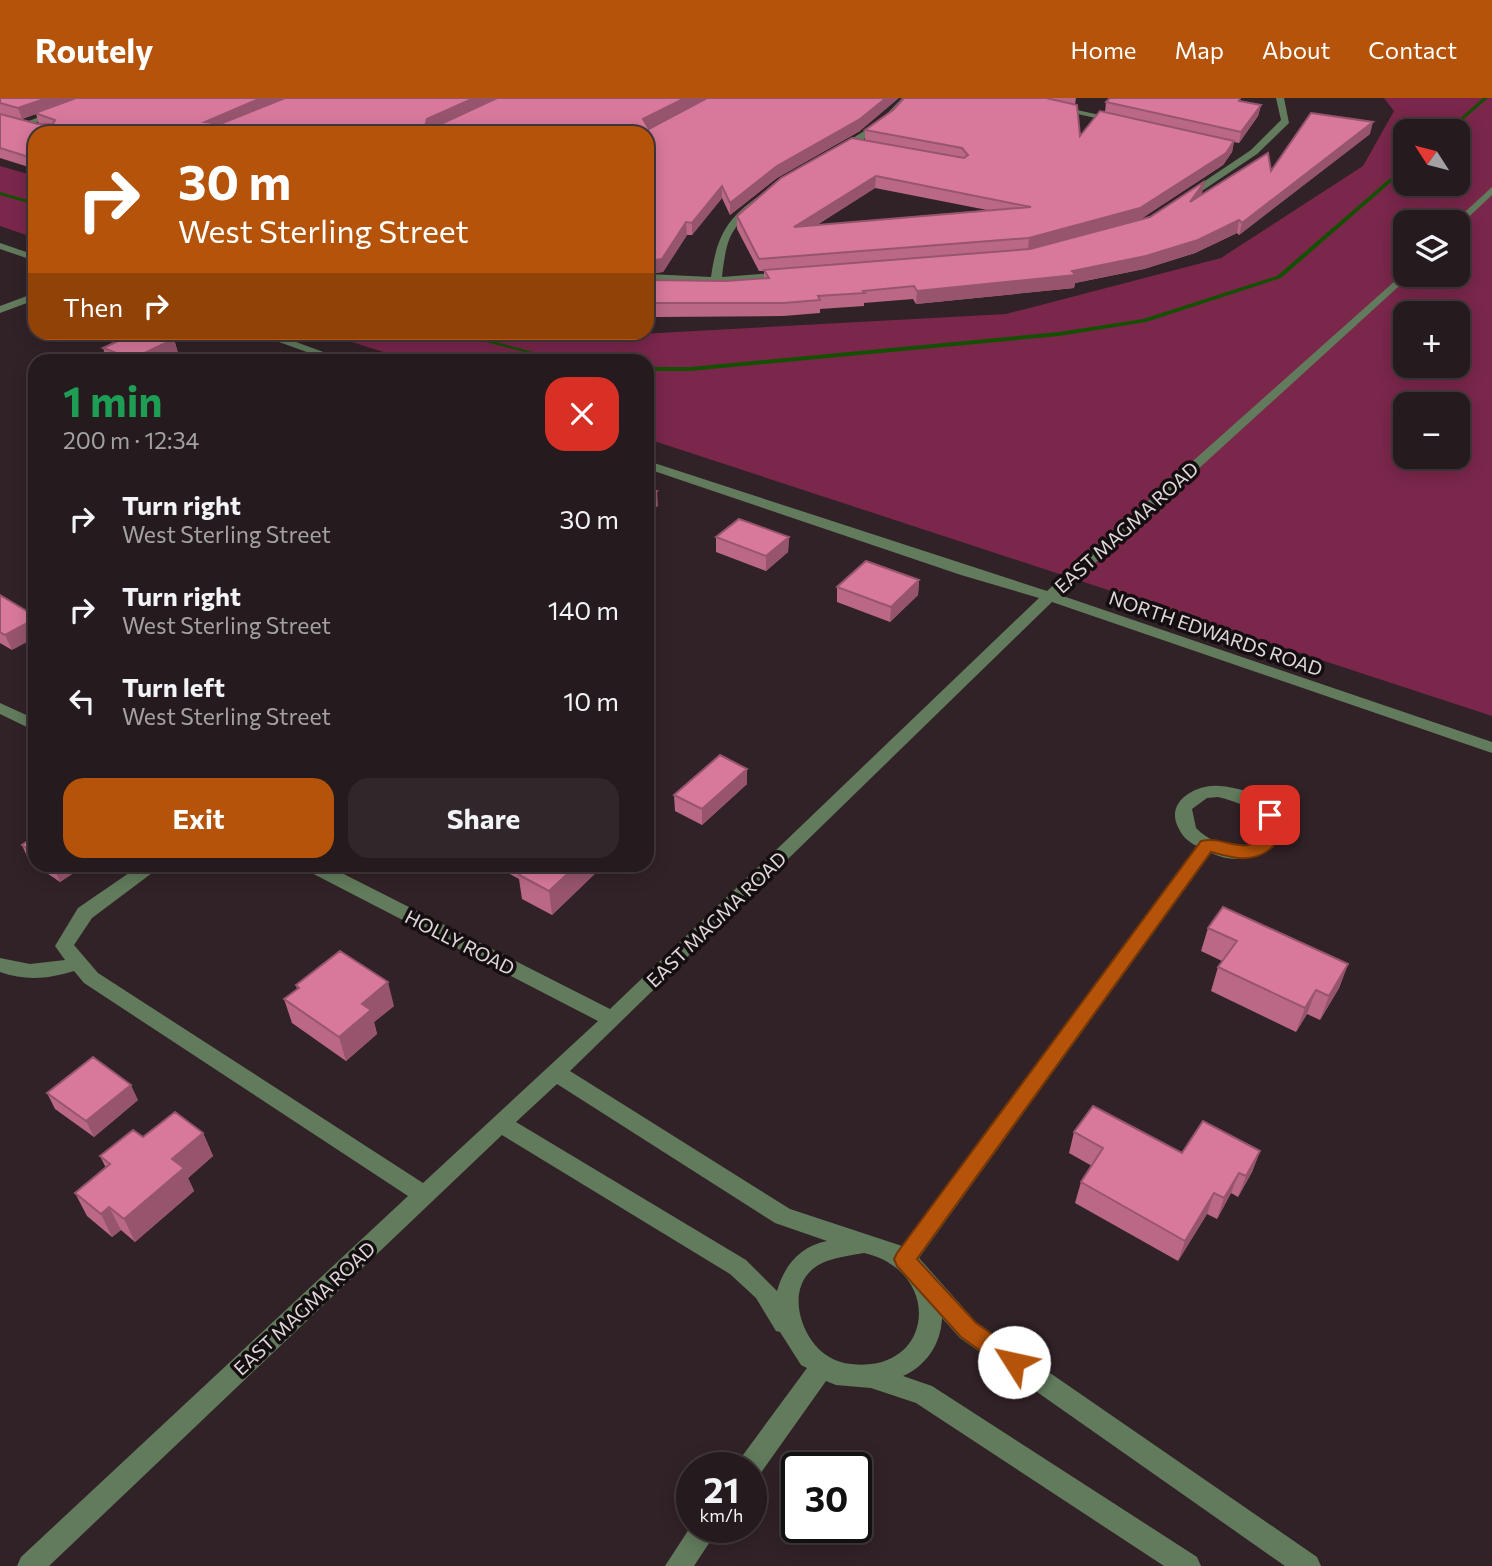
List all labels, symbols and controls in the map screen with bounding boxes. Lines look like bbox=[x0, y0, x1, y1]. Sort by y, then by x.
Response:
text: Routely bbox=[35, 29, 153, 70]
text: Home bbox=[1071, 35, 1137, 64]
text: Map bbox=[1175, 35, 1224, 64]
text: About bbox=[1262, 35, 1330, 64]
text: Contact bbox=[1368, 35, 1457, 64]
north arrow bbox=[1393, 119, 1470, 196]
map controls bbox=[1393, 119, 1470, 469]
text: 30 m bbox=[178, 150, 291, 210]
icon: right bbox=[63, 154, 154, 245]
text: West Sterling Street bbox=[178, 210, 469, 250]
button: layers bbox=[1393, 210, 1470, 287]
icon: right bbox=[137, 287, 175, 325]
text: Then bbox=[63, 291, 123, 322]
button: + bbox=[1393, 301, 1470, 378]
text: 1 min bbox=[63, 374, 163, 426]
button: close bbox=[545, 377, 619, 451]
button: − bbox=[1393, 392, 1470, 469]
text: 200 m · 12:34 bbox=[63, 426, 199, 454]
street label: EAST MAGMA ROAD bbox=[1049, 456, 1203, 598]
text: Turn right bbox=[122, 489, 241, 520]
icon: right bbox=[63, 500, 101, 538]
text: 30 m bbox=[560, 503, 619, 534]
text: West Sterling Street bbox=[122, 520, 331, 548]
text: Turn right bbox=[122, 580, 241, 611]
street label: NORTH EDWARDS ROAD bbox=[1106, 586, 1326, 680]
icon: right bbox=[63, 591, 101, 629]
text: 140 m bbox=[548, 594, 619, 625]
text: West Sterling Street bbox=[122, 611, 331, 639]
text: Turn left bbox=[122, 671, 225, 702]
icon: left bbox=[63, 682, 101, 720]
text: 10 m bbox=[563, 685, 619, 716]
text: West Sterling Street bbox=[122, 702, 331, 730]
button: Exit bbox=[63, 778, 334, 858]
button: Share bbox=[348, 778, 619, 858]
pin bbox=[1240, 785, 1300, 845]
icon: arrive bbox=[1251, 796, 1289, 834]
street label: EAST MAGMA ROAD bbox=[641, 846, 791, 992]
street label: HOLLY ROAD bbox=[401, 905, 519, 979]
street label: EAST MAGMA ROAD bbox=[228, 1236, 380, 1380]
position arrow bbox=[977, 1325, 1051, 1399]
speed limit sign: 30 bbox=[781, 1452, 872, 1543]
text: 21 bbox=[704, 1467, 739, 1510]
text: km/h bbox=[700, 1504, 743, 1526]

